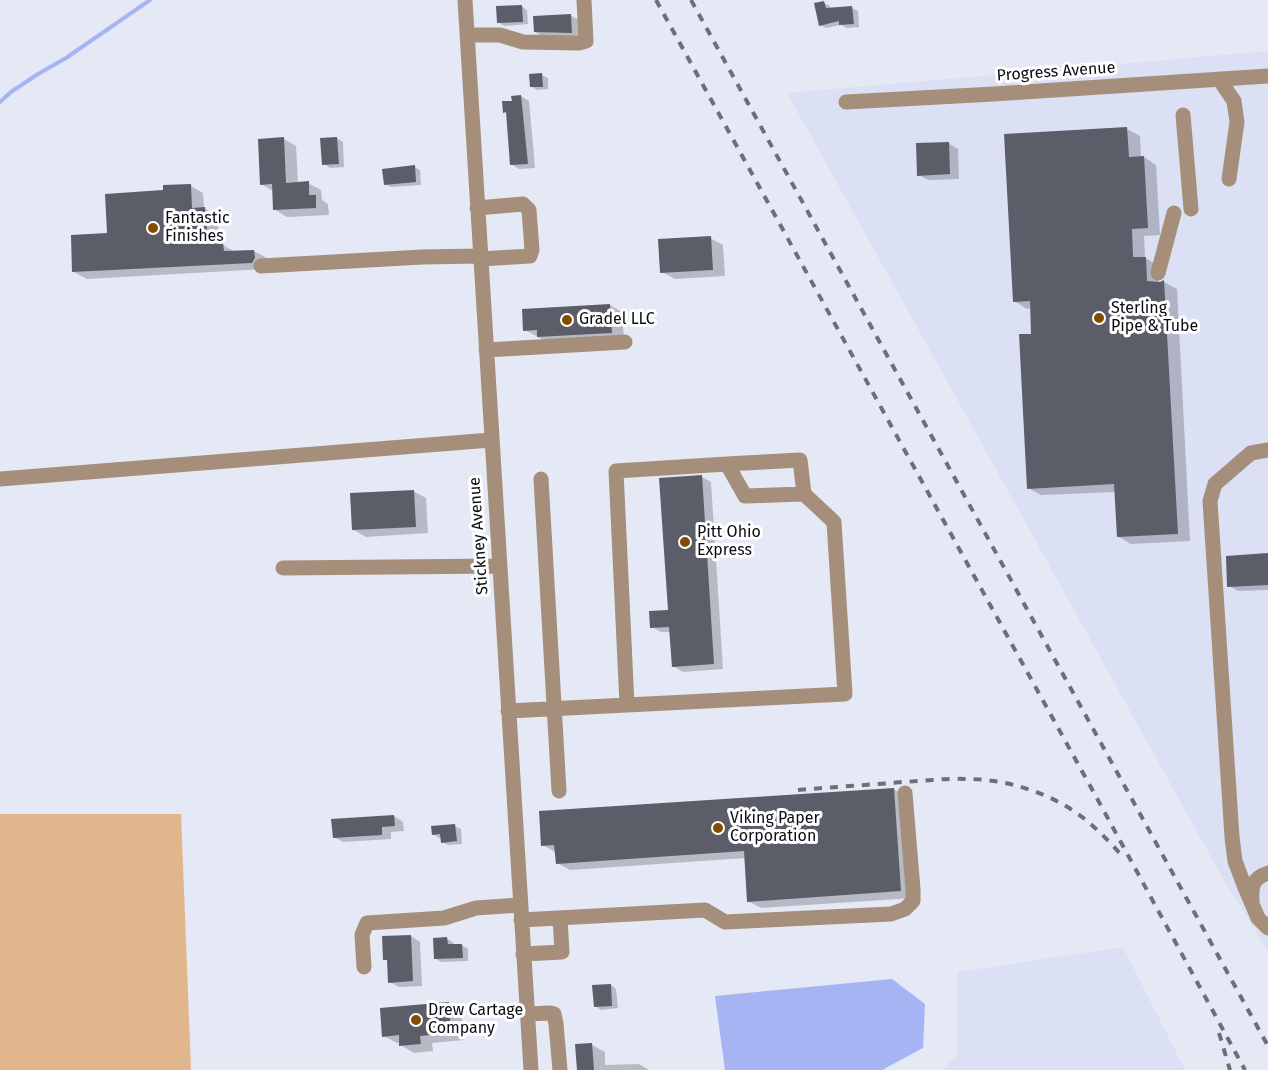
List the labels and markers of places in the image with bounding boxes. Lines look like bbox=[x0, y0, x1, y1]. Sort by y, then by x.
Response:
place label: Fantastic Finishes bbox=[165, 209, 230, 247]
marker: Fantastic Finishes bbox=[146, 221, 160, 235]
place label: Sterling Pipe & Tube bbox=[1111, 299, 1198, 337]
place label: Gradel LLC bbox=[579, 310, 655, 330]
marker: Sterling Pipe & Tube bbox=[1092, 311, 1106, 325]
marker: Gradel LLC bbox=[560, 313, 574, 327]
place label: Pitt Ohio Express bbox=[697, 523, 761, 561]
marker: Pitt Ohio Express bbox=[678, 535, 692, 549]
place label: Viking Paper Corporation bbox=[730, 809, 820, 847]
marker: Viking Paper Corporation bbox=[711, 821, 725, 835]
place label: Drew Cartage Company bbox=[428, 1001, 523, 1039]
marker: Drew Cartage Company bbox=[409, 1013, 423, 1027]

